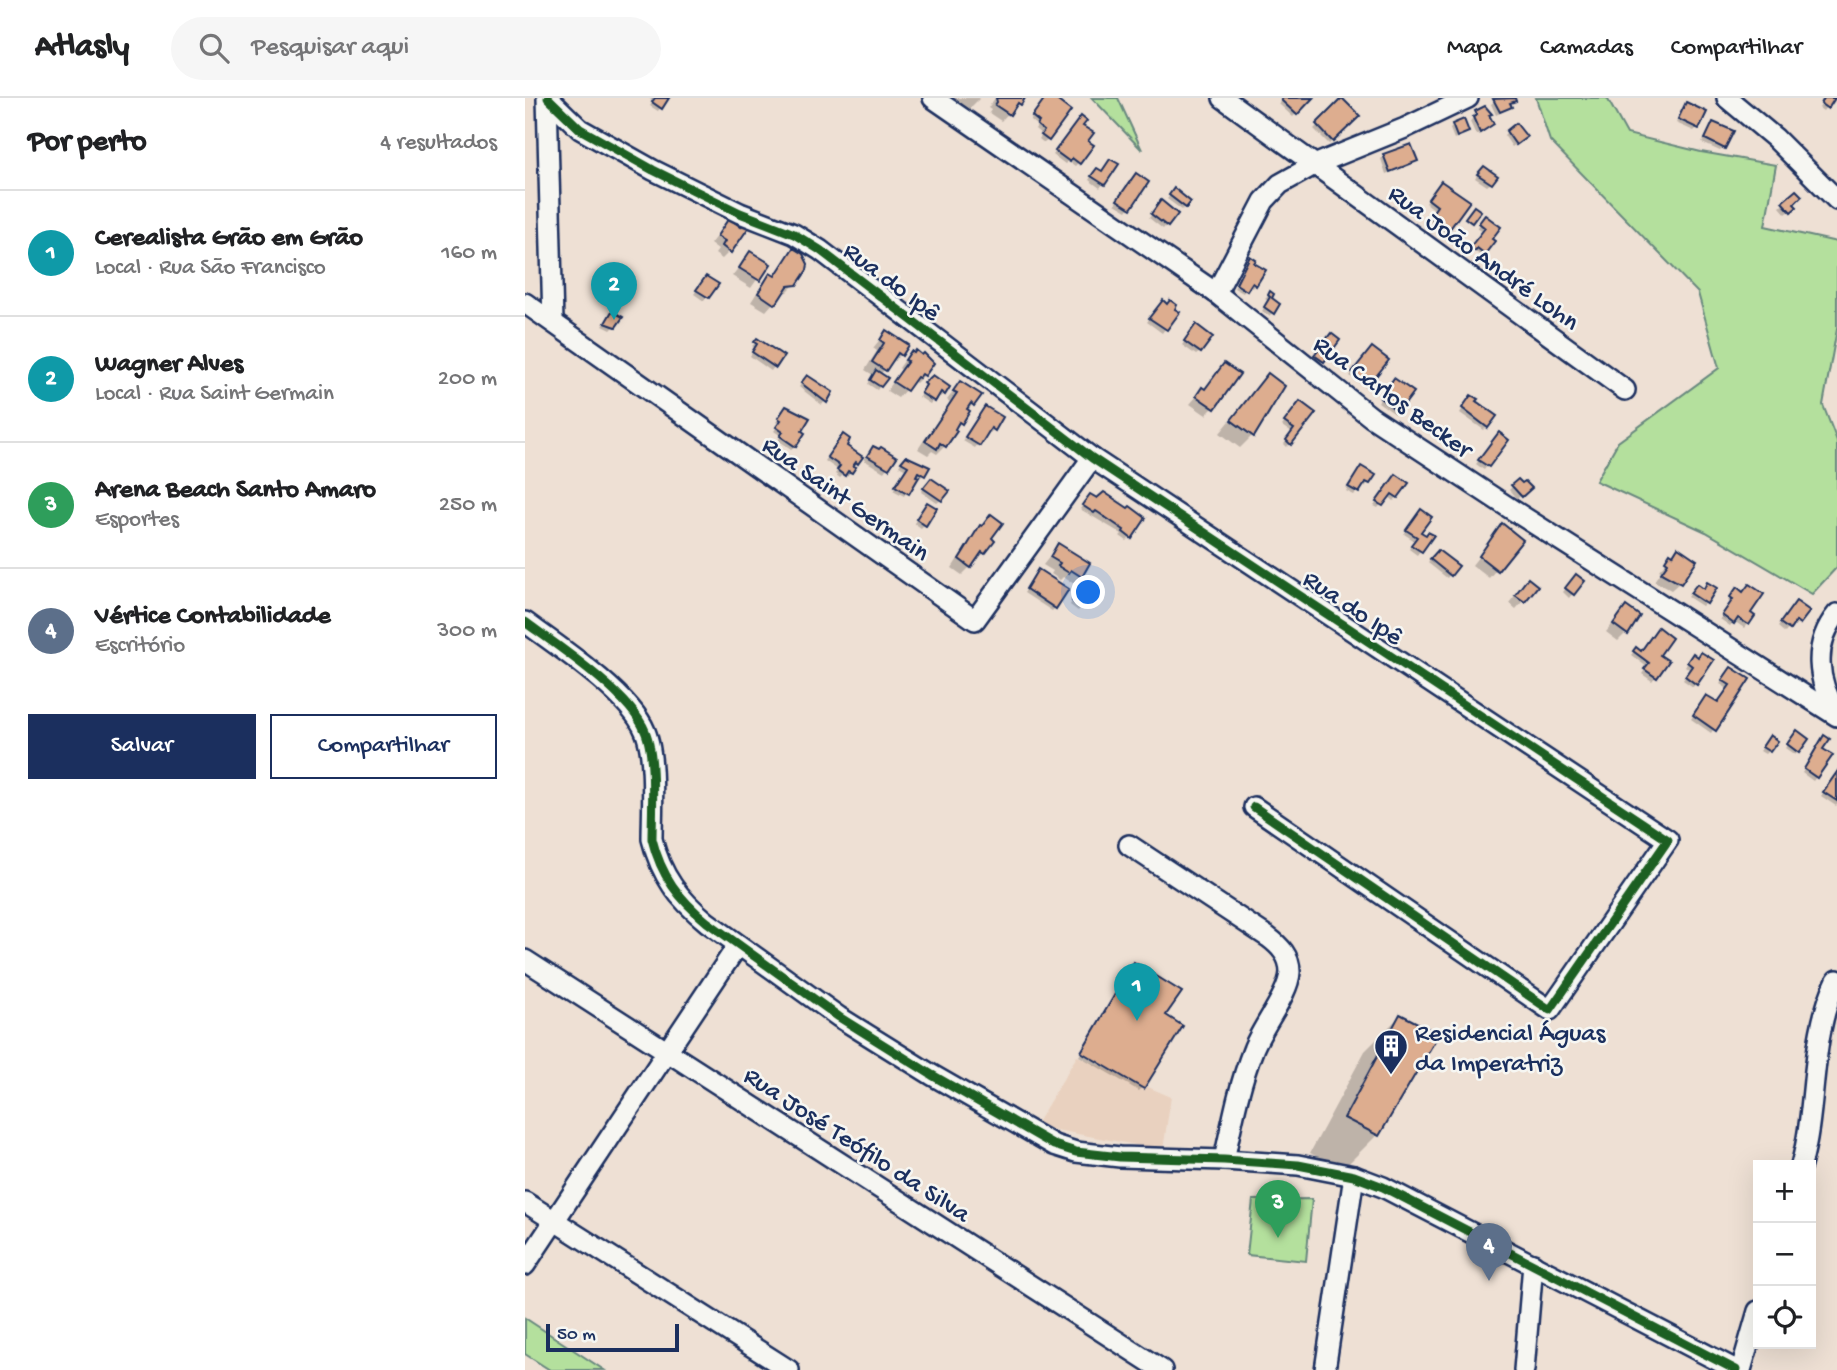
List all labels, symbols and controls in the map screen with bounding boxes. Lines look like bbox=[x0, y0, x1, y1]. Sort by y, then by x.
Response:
search box bbox=[171, 17, 661, 80]
text: Atlasly bbox=[35, 29, 129, 67]
icon: search bbox=[195, 29, 233, 67]
text: Pesquisar aqui bbox=[251, 33, 409, 64]
text: Mapa bbox=[1447, 34, 1502, 63]
text: Camadas bbox=[1540, 34, 1633, 63]
text: Compartilhar bbox=[1671, 34, 1802, 63]
text: Por perto bbox=[28, 126, 147, 161]
text: 4 resultados bbox=[380, 130, 497, 157]
street label: Rua João André Lohn bbox=[1381, 180, 1585, 340]
text: Cerealista Grão em Grão bbox=[95, 224, 363, 255]
street label: Rua do Ipê bbox=[836, 237, 946, 331]
text: 1 bbox=[46, 240, 56, 267]
text: 160 m bbox=[441, 240, 497, 267]
text: Local · Rua São Francisco bbox=[95, 255, 326, 282]
pin: 2 bbox=[591, 262, 637, 320]
street label: Rua Carlos Becker bbox=[1306, 331, 1479, 468]
text: Wagner Alves bbox=[95, 350, 243, 381]
text: 2 bbox=[45, 366, 57, 393]
text: 200 m bbox=[438, 366, 497, 393]
text: Local · Rua Saint Germain bbox=[95, 381, 334, 408]
street label: Rua Saint Germain bbox=[755, 431, 935, 570]
text: Arena Beach Santo Amaro bbox=[95, 476, 376, 507]
text: 3 bbox=[45, 492, 57, 519]
text: 250 m bbox=[439, 492, 497, 519]
text: Esportes bbox=[95, 507, 179, 534]
street label: Rua do Ipê bbox=[1296, 565, 1408, 655]
your location bbox=[1071, 575, 1105, 609]
text: Vértice Contabilidade bbox=[95, 602, 331, 633]
text: 4 bbox=[46, 618, 56, 645]
text: 300 m bbox=[437, 618, 497, 645]
text: Escritório bbox=[95, 633, 185, 660]
button: Salvar bbox=[28, 714, 256, 779]
button: Compartilhar bbox=[270, 714, 497, 779]
pin: 1 bbox=[1114, 963, 1160, 1021]
place label: Residencial Águas da Imperatriz bbox=[1415, 1020, 1607, 1081]
building icon: Residencial Águas da Imperatriz bbox=[1372, 1027, 1410, 1076]
street label: Rua José Teófilo da Silva bbox=[736, 1062, 976, 1232]
map controls bbox=[1753, 1160, 1816, 1349]
button: + bbox=[1753, 1160, 1816, 1223]
pin: 3 bbox=[1255, 1180, 1301, 1238]
pin: 4 bbox=[1466, 1223, 1512, 1281]
button: − bbox=[1753, 1223, 1816, 1286]
button: locate bbox=[1753, 1286, 1816, 1349]
scale bar bbox=[546, 1321, 679, 1353]
text: 50 m bbox=[557, 1324, 596, 1347]

